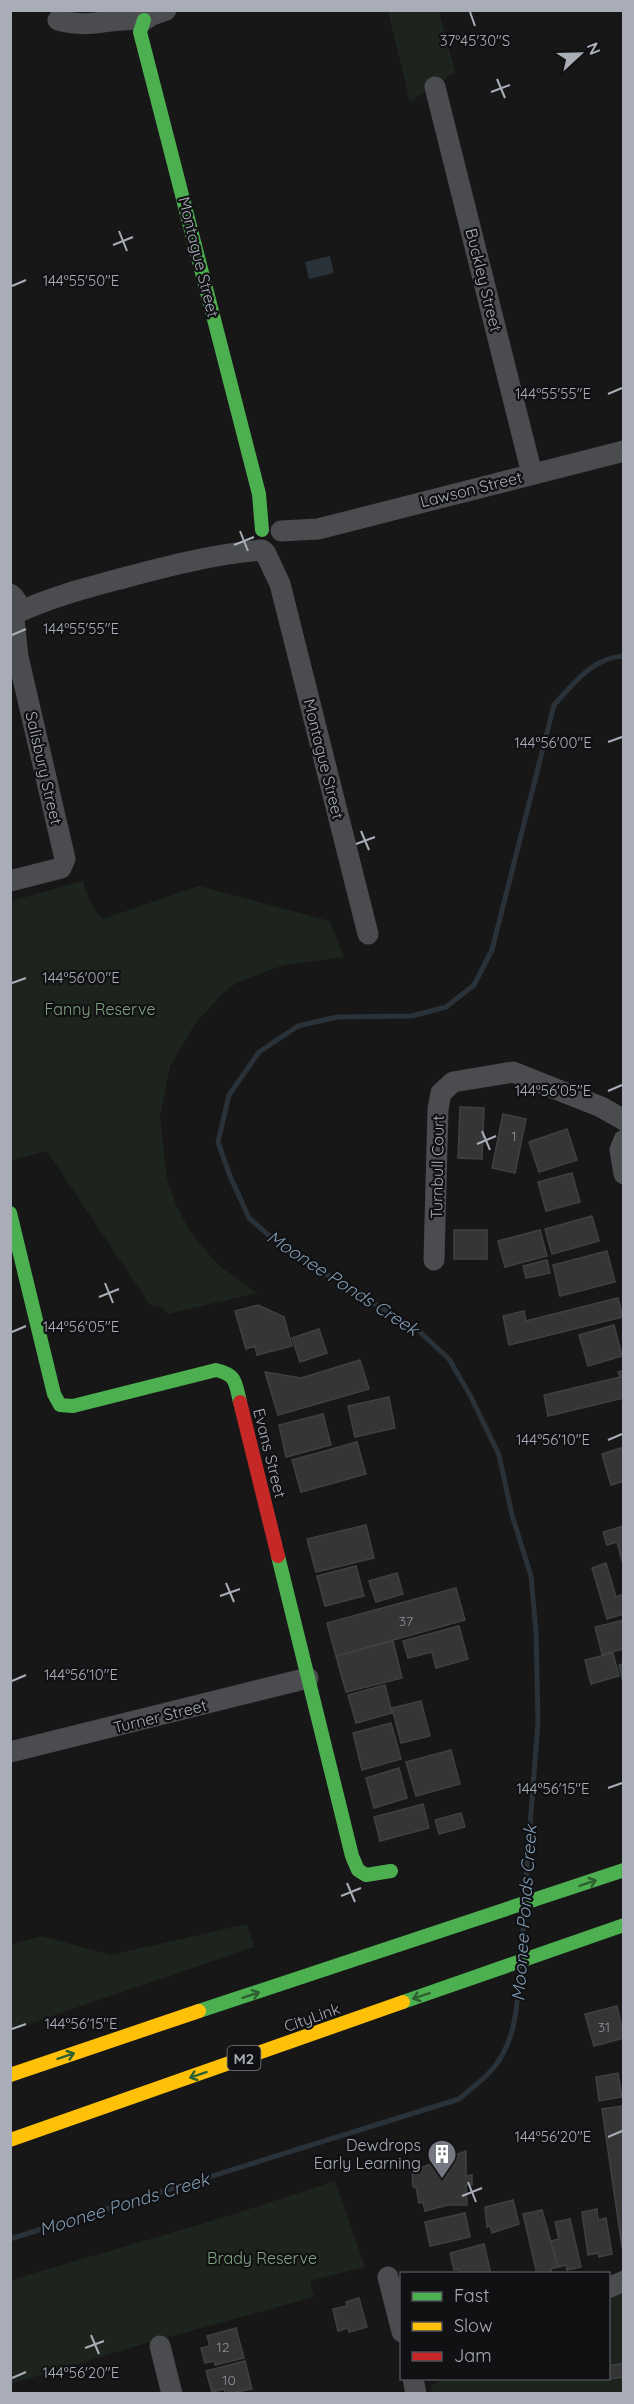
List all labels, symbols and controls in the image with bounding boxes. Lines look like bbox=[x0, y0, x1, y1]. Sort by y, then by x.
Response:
north arrow bbox=[550, 24, 610, 84]
text: 37°45'30"S bbox=[440, 31, 510, 50]
text: N bbox=[582, 39, 605, 58]
street label: Montague Street bbox=[174, 195, 224, 319]
street label: Buckley Street bbox=[461, 226, 507, 334]
text: 144°55'50"E bbox=[43, 271, 119, 290]
text: 144°55'55"E bbox=[515, 384, 591, 403]
street label: Lawson Street bbox=[418, 467, 524, 511]
text: 144°55'55"E bbox=[43, 619, 119, 638]
street label: Montague Street bbox=[299, 697, 349, 821]
street label: Salisbury Street bbox=[21, 710, 67, 826]
text: 144°56'00"E bbox=[514, 733, 592, 752]
text: 144°56'00"E bbox=[42, 968, 120, 987]
park label: Fanny Reserve bbox=[45, 999, 155, 1019]
text: 144°56'05"E bbox=[515, 1081, 591, 1100]
street label: Turnbull Court bbox=[426, 1115, 448, 1219]
house number: 1 bbox=[511, 1127, 517, 1145]
water label: Moonee Ponds Creek bbox=[263, 1225, 424, 1341]
text: 144°56'05"E bbox=[43, 1317, 119, 1336]
street label: Evans Street bbox=[249, 1406, 291, 1500]
text: 144°56'10"E bbox=[516, 1430, 590, 1449]
house number: 37 bbox=[399, 1612, 413, 1630]
text: 144°56'10"E bbox=[44, 1665, 118, 1684]
street label: Turner Street bbox=[111, 1695, 209, 1737]
text: 144°56'15"E bbox=[516, 1779, 590, 1798]
water label: Moonee Ponds Creek bbox=[506, 1823, 542, 2002]
one-way arrow bbox=[579, 1876, 597, 1887]
one-way arrow bbox=[241, 1989, 260, 2000]
one-way arrow bbox=[412, 1991, 431, 2002]
street label: CityLink bbox=[281, 1998, 343, 2036]
text: 144°56'15"E bbox=[44, 2014, 118, 2033]
house number: 31 bbox=[598, 2018, 610, 2036]
road number: M2 bbox=[228, 2046, 260, 2070]
one-way arrow bbox=[56, 2049, 75, 2060]
one-way arrow bbox=[189, 2070, 208, 2081]
text: 144°56'20"E bbox=[515, 2127, 591, 2146]
place label: Dewdrops Early Learning bbox=[314, 2135, 421, 2173]
building icon: Dewdrops Early Learning bbox=[426, 2138, 458, 2180]
water label: Moonee Ponds Creek bbox=[36, 2167, 213, 2241]
park label: Brady Reserve bbox=[207, 2248, 317, 2268]
legend bbox=[400, 2272, 610, 2380]
text: Fast bbox=[454, 2284, 489, 2307]
text: Slow bbox=[454, 2314, 492, 2337]
house number: 12 bbox=[217, 2338, 230, 2356]
text: Jam bbox=[454, 2344, 492, 2367]
text: 144°56'20"E bbox=[43, 2363, 119, 2382]
house number: 10 bbox=[222, 2371, 236, 2389]

